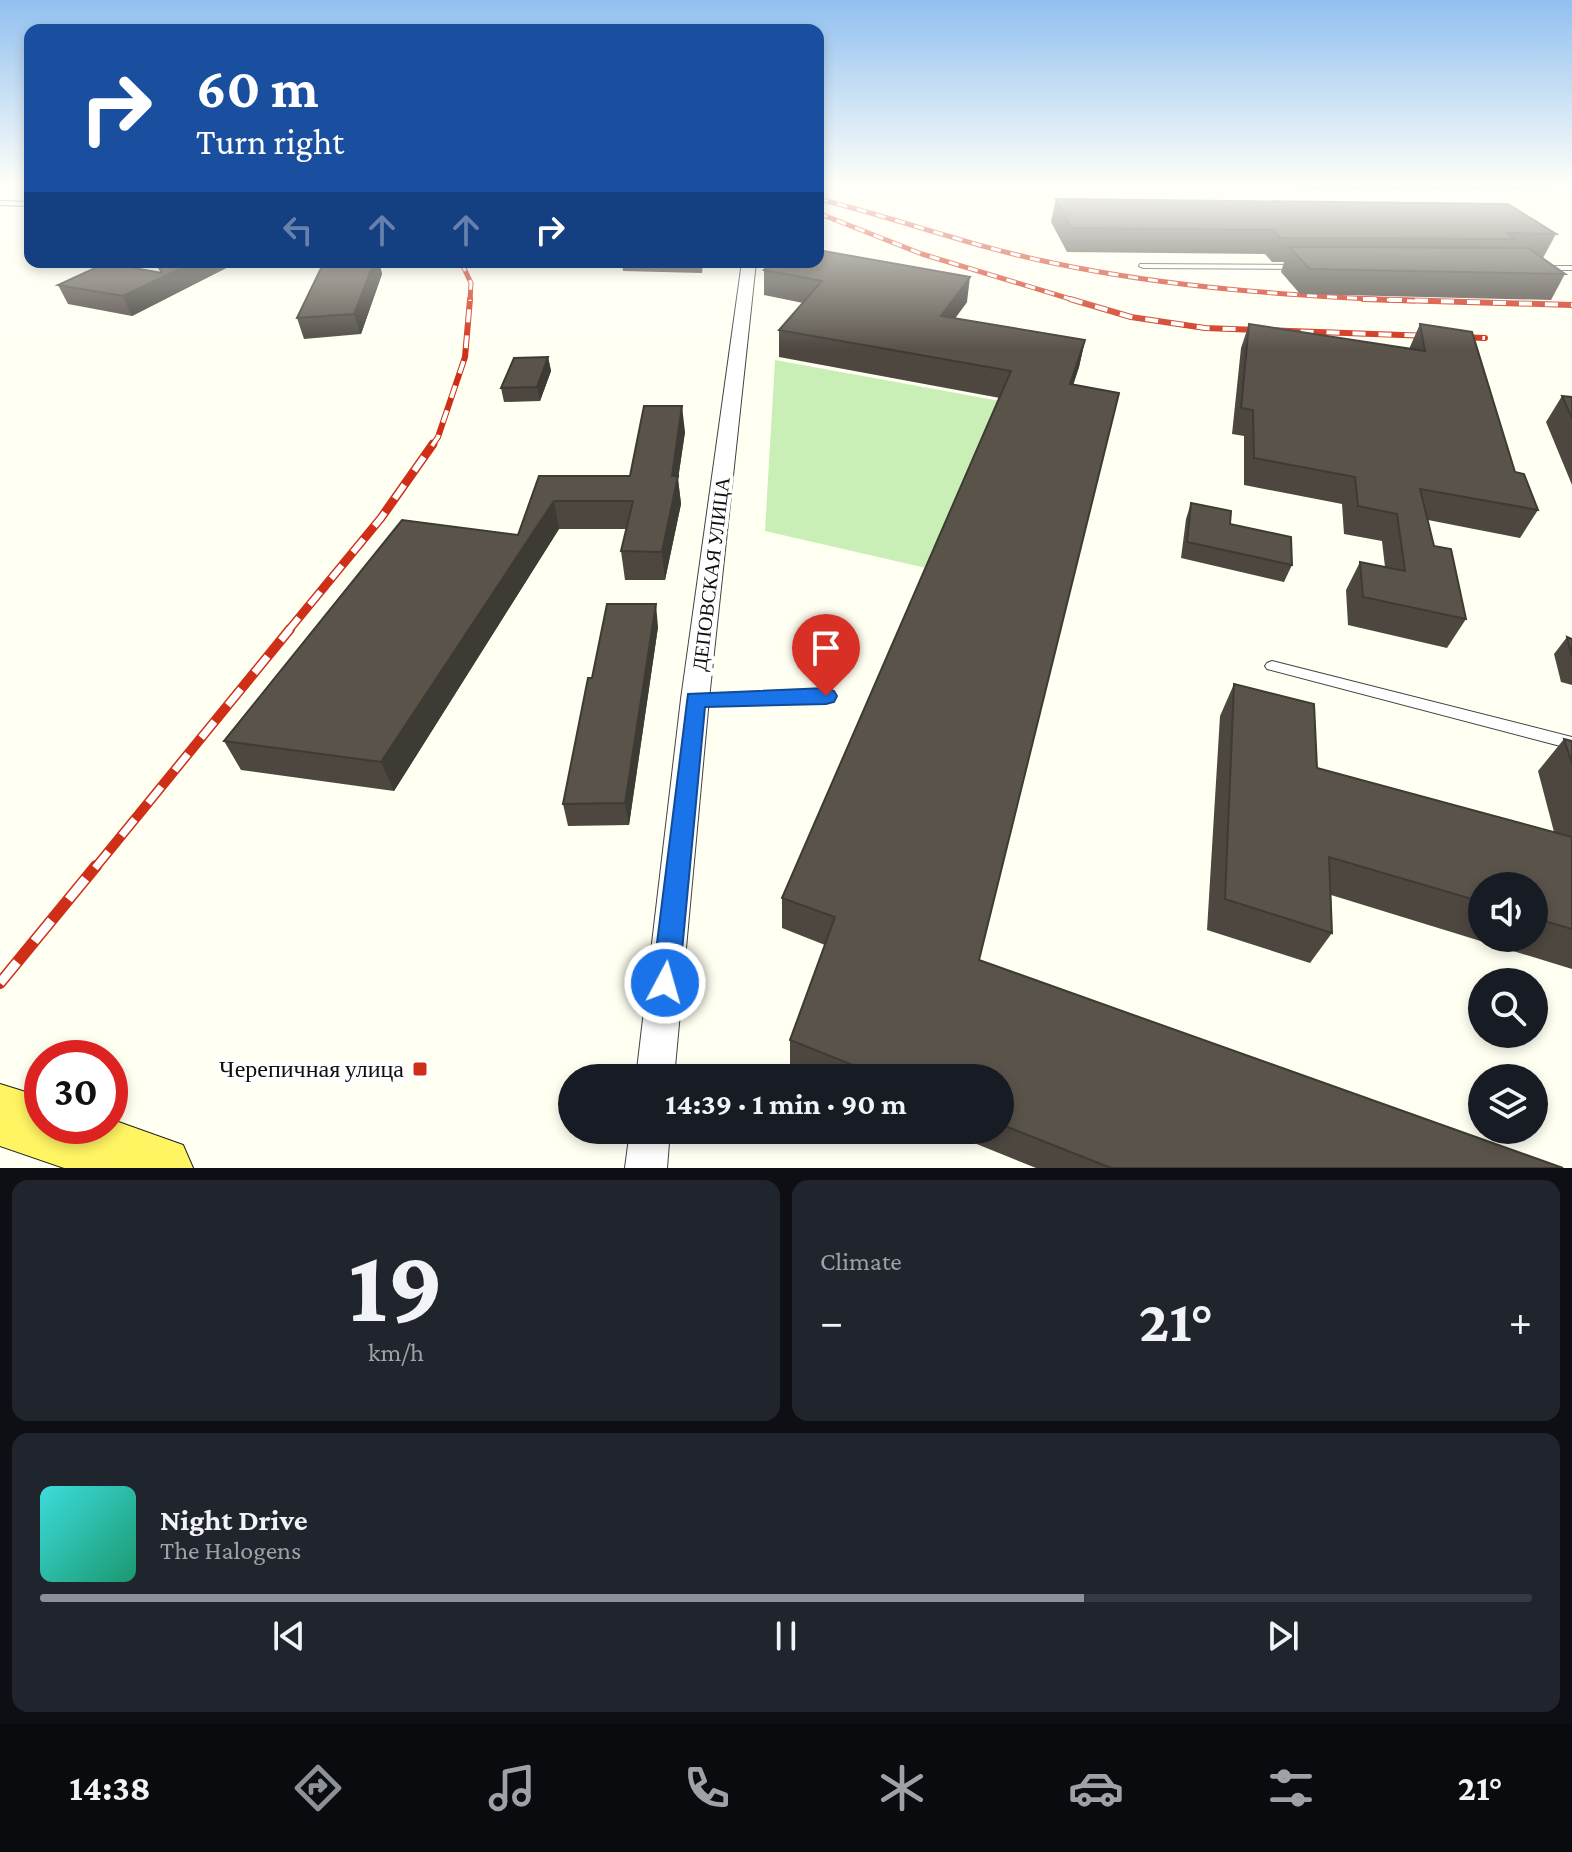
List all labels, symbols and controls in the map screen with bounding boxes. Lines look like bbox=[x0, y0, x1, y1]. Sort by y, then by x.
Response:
icon: right bbox=[64, 56, 168, 160]
text: 60 m bbox=[196, 57, 319, 119]
text: Turn right bbox=[196, 122, 344, 162]
icon: left bbox=[276, 208, 320, 252]
icon: ahead bbox=[360, 208, 404, 252]
icon: ahead bbox=[444, 208, 488, 252]
icon: right bbox=[528, 208, 572, 252]
street label: ДЕПОВСКАЯ УЛИЦА bbox=[688, 475, 735, 672]
pin bbox=[792, 614, 860, 696]
icon: arrive bbox=[804, 626, 848, 670]
map controls bbox=[1468, 872, 1548, 1144]
button: sound bbox=[1468, 872, 1548, 952]
position arrow bbox=[623, 941, 707, 1025]
button: search bbox=[1468, 968, 1548, 1048]
speed limit sign: 30 bbox=[24, 1040, 128, 1144]
place label: Черепичная улица bbox=[219, 1055, 404, 1082]
marker: Черепичная улица bbox=[411, 1060, 429, 1078]
button: layers bbox=[1468, 1064, 1548, 1144]
text: 14:39 · 1 min · 90 m bbox=[665, 1087, 907, 1120]
text: 19 bbox=[348, 1228, 444, 1343]
text: Climate bbox=[820, 1247, 902, 1276]
text: 21° bbox=[1139, 1287, 1213, 1354]
text: − bbox=[820, 1297, 843, 1345]
text: + bbox=[1509, 1297, 1532, 1345]
text: km/h bbox=[368, 1338, 424, 1367]
text: Night Drive bbox=[160, 1503, 308, 1536]
text: The Halogens bbox=[160, 1536, 301, 1565]
icon: previous bbox=[267, 1614, 311, 1658]
icon: pause bbox=[764, 1614, 808, 1658]
icon: next bbox=[1261, 1614, 1305, 1658]
icon: directions bbox=[290, 1760, 346, 1816]
icon: music bbox=[484, 1760, 540, 1816]
icon: phone bbox=[679, 1760, 735, 1816]
icon: climate bbox=[874, 1760, 930, 1816]
icon: car bbox=[1068, 1760, 1124, 1816]
icon: filters bbox=[1263, 1760, 1319, 1816]
text: 14:38 bbox=[69, 1768, 151, 1808]
text: 21° bbox=[1458, 1768, 1503, 1808]

